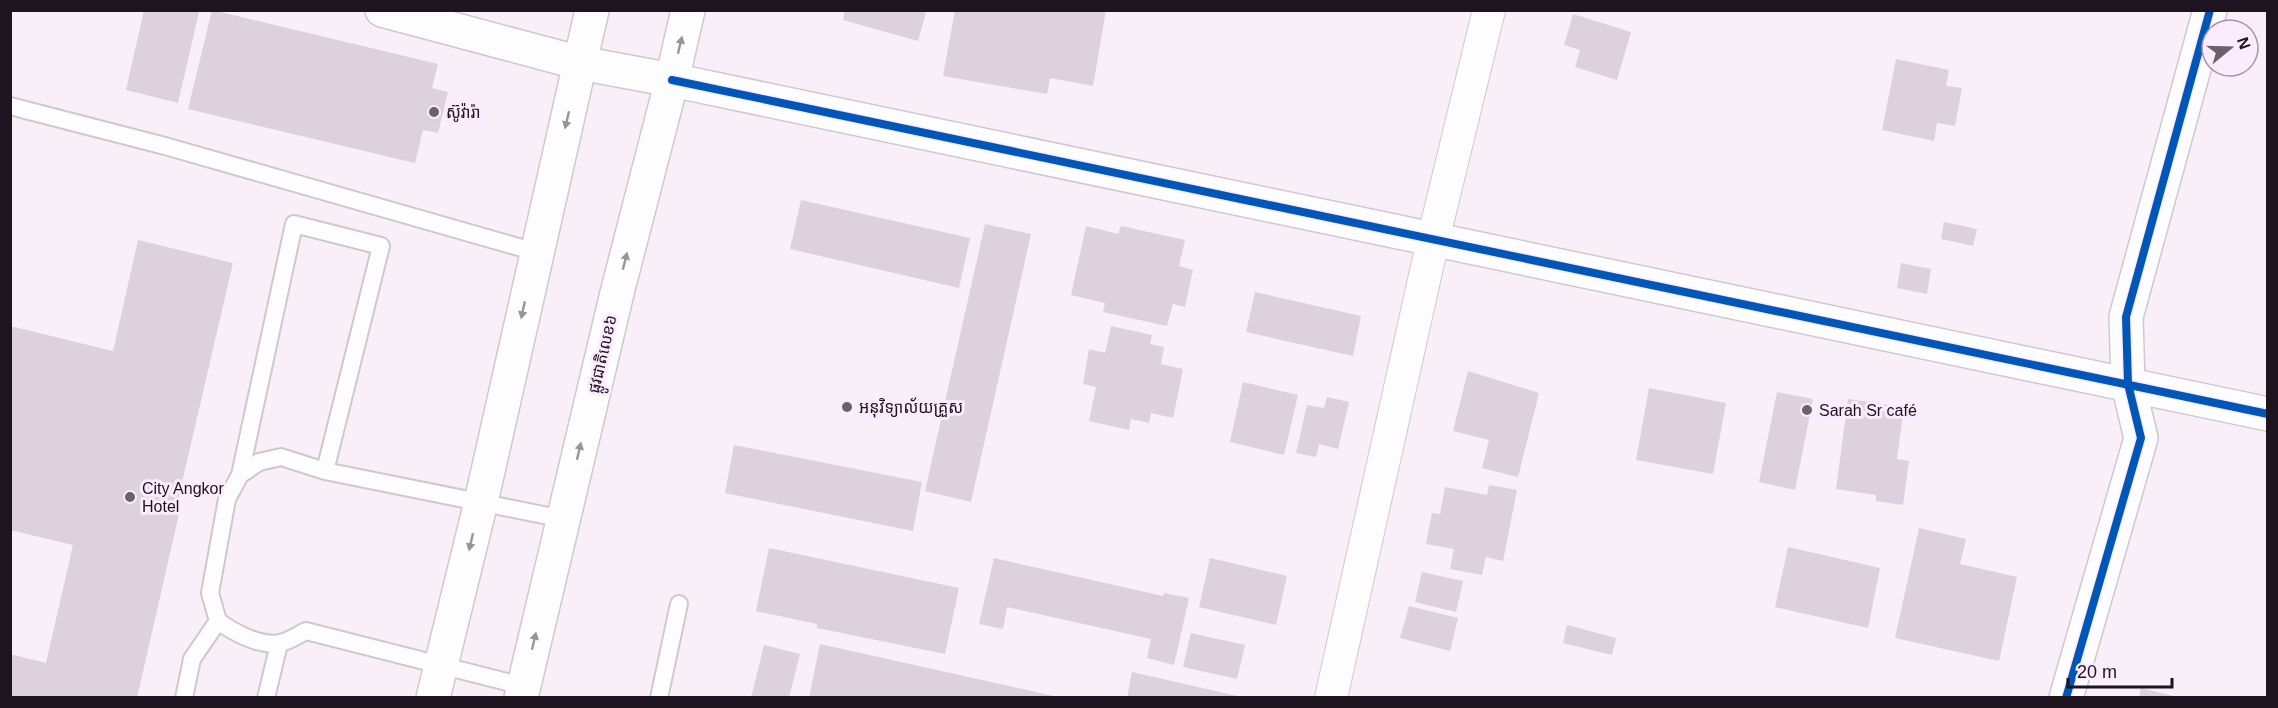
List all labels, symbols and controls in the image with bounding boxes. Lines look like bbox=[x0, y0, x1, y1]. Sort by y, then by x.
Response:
north arrow bbox=[2200, 18, 2260, 78]
text: N bbox=[2234, 35, 2254, 52]
one-way arrow bbox=[675, 36, 685, 55]
place label: ស៊ូវ៉ារ៉ា bbox=[446, 102, 481, 122]
marker: ស៊ូវ៉ារ៉ា bbox=[427, 105, 441, 119]
one-way arrow bbox=[561, 111, 571, 129]
one-way arrow bbox=[621, 252, 630, 270]
one-way arrow bbox=[518, 301, 527, 320]
street label: ផ្លូវជាតិលេខ៦ bbox=[585, 313, 625, 396]
place label: អនុវិទ្យាល័យគ្រួស bbox=[859, 397, 963, 418]
marker: អនុវិទ្យាល័យគ្រួស bbox=[840, 400, 854, 414]
place label: Sarah Sr café bbox=[1819, 402, 1917, 419]
marker: Sarah Sr café bbox=[1800, 403, 1814, 417]
one-way arrow bbox=[575, 442, 585, 460]
place label: City Angkor Hotel bbox=[142, 480, 224, 515]
marker: City Angkor Hotel bbox=[123, 490, 137, 504]
one-way arrow bbox=[466, 532, 476, 551]
one-way arrow bbox=[530, 631, 540, 650]
scale bar bbox=[2068, 651, 2172, 689]
text: 20 m bbox=[2077, 662, 2117, 682]

